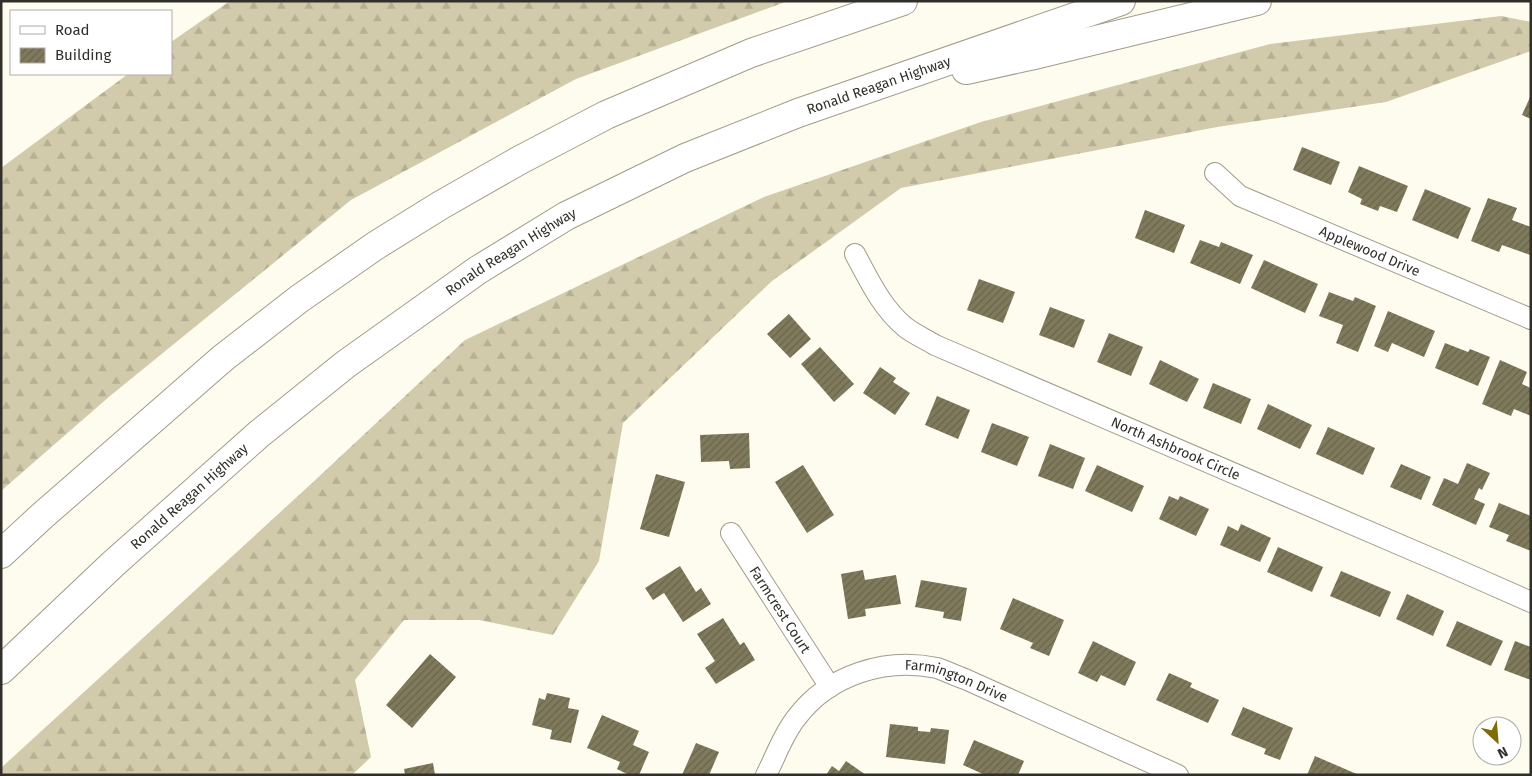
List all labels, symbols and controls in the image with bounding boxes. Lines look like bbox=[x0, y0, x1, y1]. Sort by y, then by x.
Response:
legend bbox=[10, 10, 172, 75]
text: Road bbox=[55, 21, 90, 39]
text: Building bbox=[55, 46, 111, 64]
street label: Ronald Reagan Highway bbox=[804, 52, 953, 118]
street label: Ronald Reagan Highway bbox=[442, 204, 579, 299]
street label: Applewood Drive bbox=[1317, 222, 1423, 280]
street label: North Ashbrook Circle bbox=[1109, 413, 1243, 484]
street label: Ronald Reagan Highway bbox=[127, 440, 251, 553]
street label: Farmcrest Court bbox=[746, 563, 815, 657]
street label: Farmington Drive bbox=[905, 656, 1010, 706]
north arrow bbox=[1472, 716, 1522, 766]
text: N bbox=[1495, 743, 1510, 762]

